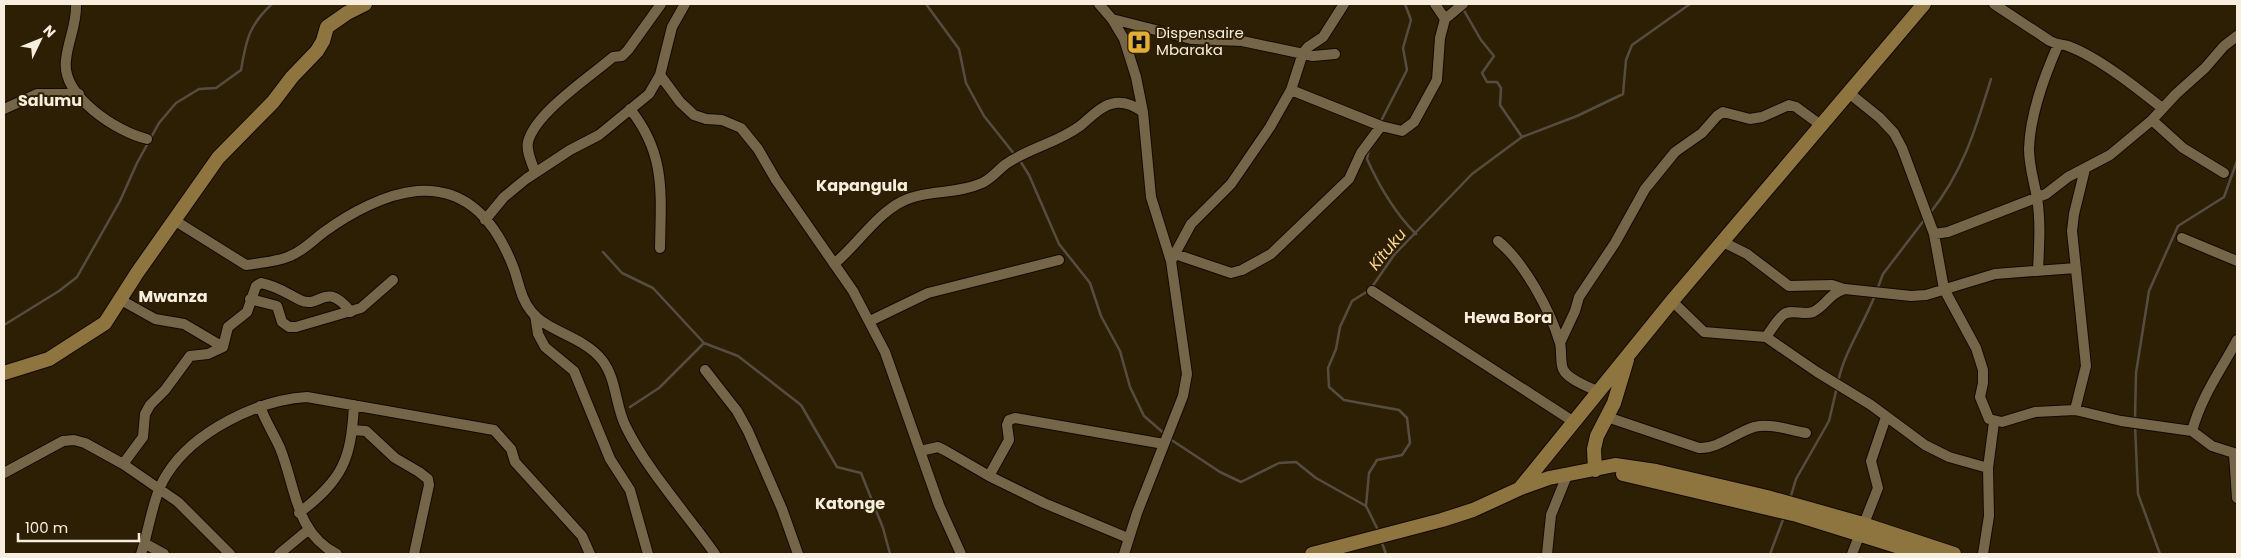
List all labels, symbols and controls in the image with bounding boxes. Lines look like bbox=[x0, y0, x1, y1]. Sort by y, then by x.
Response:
north arrow bbox=[15, 15, 65, 65]
text: N bbox=[39, 20, 60, 42]
place label: Dispensaire Mbaraka bbox=[1156, 22, 1244, 60]
hospital icon: Dispensaire Mbaraka bbox=[1126, 29, 1152, 55]
district label: Salumu bbox=[18, 89, 82, 112]
district label: Kapangula bbox=[816, 174, 908, 197]
water label: Kituku bbox=[1363, 224, 1412, 275]
district label: Mwanza bbox=[139, 285, 208, 308]
district label: Hewa Bora bbox=[1464, 306, 1552, 329]
district label: Katonge bbox=[815, 492, 885, 515]
scale bar bbox=[18, 510, 139, 542]
text: 100 m bbox=[25, 517, 68, 538]

